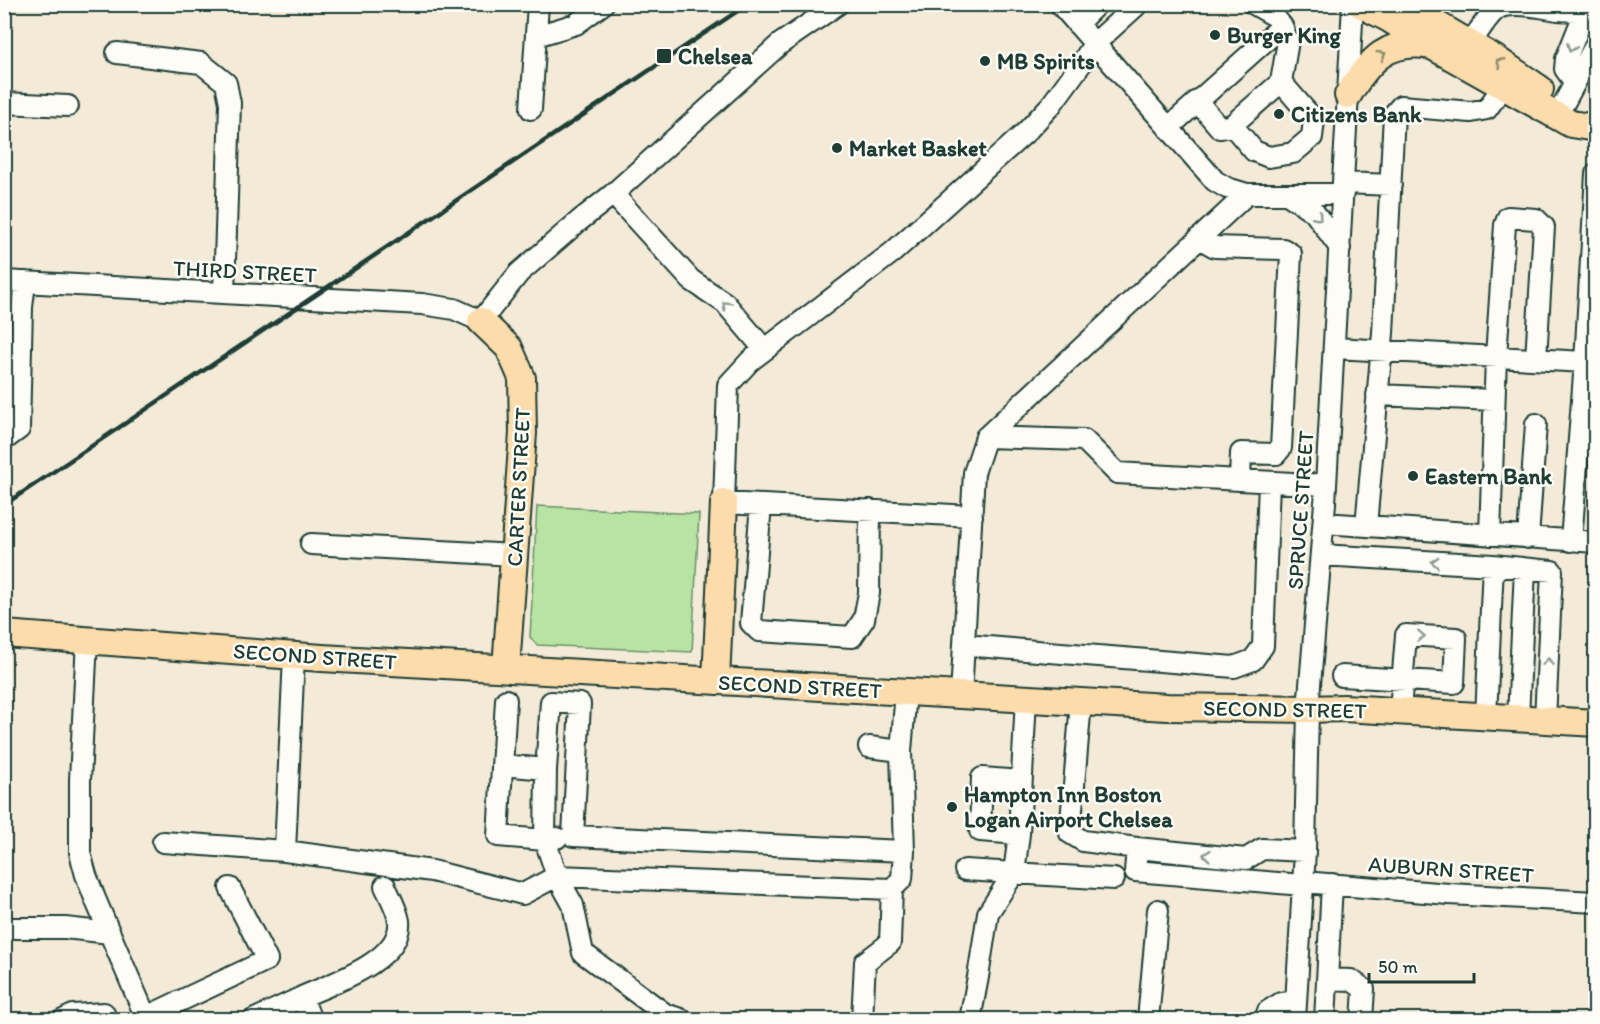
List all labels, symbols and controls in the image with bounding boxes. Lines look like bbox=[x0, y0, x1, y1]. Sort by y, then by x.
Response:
place label: Burger King bbox=[1227, 22, 1341, 49]
marker: Burger King bbox=[1208, 28, 1222, 42]
one-way arrow bbox=[1566, 42, 1578, 53]
place label: Chelsea bbox=[678, 43, 753, 70]
marker: Chelsea bbox=[655, 47, 673, 65]
place label: MB Spirits bbox=[997, 48, 1095, 75]
one-way arrow bbox=[1376, 51, 1386, 63]
marker: MB Spirits bbox=[978, 54, 992, 68]
one-way arrow bbox=[1496, 58, 1507, 69]
place label: Citizens Bank bbox=[1291, 101, 1422, 128]
marker: Citizens Bank bbox=[1272, 107, 1286, 121]
place label: Market Basket bbox=[849, 135, 988, 162]
marker: Market Basket bbox=[830, 141, 844, 155]
one-way arrow bbox=[1310, 210, 1321, 221]
street label: THIRD STREET bbox=[173, 254, 318, 289]
one-way arrow bbox=[723, 301, 733, 312]
street label: CARTER STREET bbox=[501, 406, 536, 567]
street label: SPRUCE STREET bbox=[1281, 429, 1320, 590]
place label: Eastern Bank bbox=[1425, 463, 1553, 490]
marker: Eastern Bank bbox=[1406, 469, 1420, 483]
one-way arrow bbox=[1430, 556, 1439, 569]
one-way arrow bbox=[1416, 629, 1425, 642]
street label: SECOND STREET bbox=[232, 637, 398, 676]
one-way arrow bbox=[1541, 657, 1554, 666]
street label: SECOND STREET bbox=[718, 669, 883, 704]
street label: SECOND STREET bbox=[1203, 695, 1368, 724]
place label: Hampton Inn Boston Logan Airport Chelsea bbox=[964, 781, 1173, 833]
marker: Hampton Inn Boston Logan Airport Chelsea bbox=[945, 800, 959, 814]
one-way arrow bbox=[1203, 849, 1212, 862]
street label: AUBURN STREET bbox=[1367, 850, 1535, 889]
scale bar bbox=[1369, 946, 1474, 984]
text: 50 m bbox=[1378, 956, 1418, 978]

